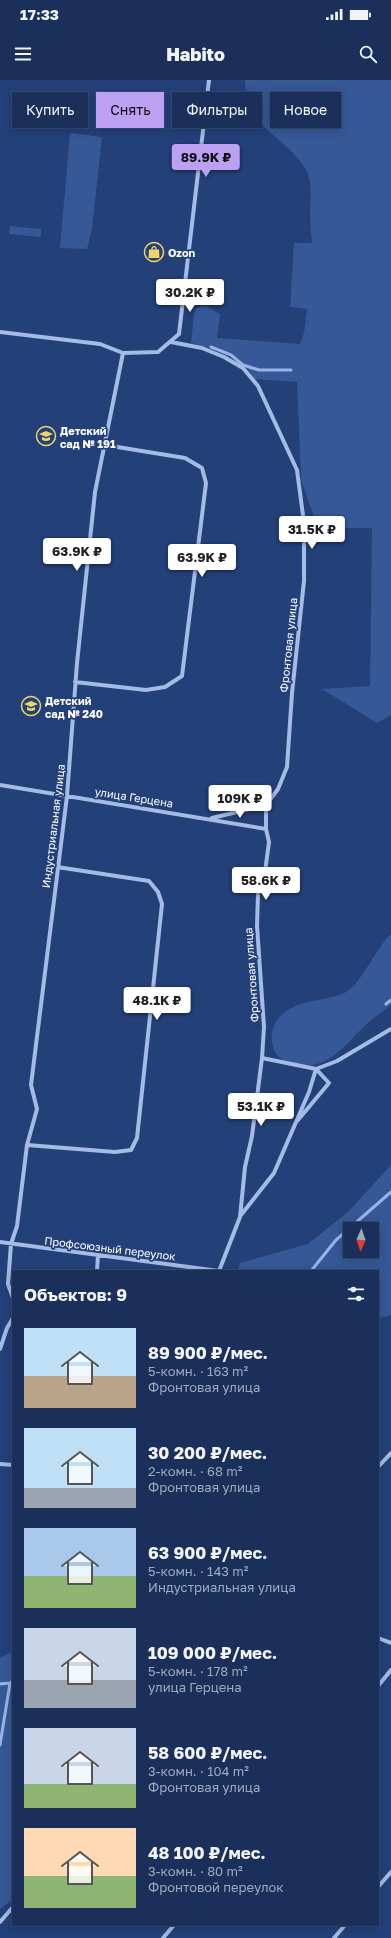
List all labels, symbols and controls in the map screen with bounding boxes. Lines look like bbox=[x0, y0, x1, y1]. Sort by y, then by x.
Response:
text: 17:33 bbox=[20, 5, 59, 23]
icon: menu bbox=[12, 43, 34, 65]
text: Habito bbox=[166, 43, 225, 65]
icon: search bbox=[357, 43, 379, 65]
chip: Купить bbox=[12, 92, 88, 128]
chip: Снять bbox=[96, 92, 164, 128]
chip: Фильтры bbox=[172, 92, 262, 128]
chip: Новое bbox=[270, 92, 341, 128]
pin: 89.9K ₽ bbox=[169, 144, 243, 178]
text: 89.9K ₽ bbox=[181, 149, 231, 165]
shop icon: Ozon bbox=[143, 241, 165, 263]
place label: Ozon bbox=[168, 246, 196, 259]
pin: 30.2K ₽ bbox=[153, 279, 227, 313]
text: 30.2K ₽ bbox=[165, 284, 215, 300]
place label: Детский сад № 191 bbox=[60, 424, 116, 450]
school or university icon: Детский сад № 191 bbox=[35, 425, 57, 447]
pin: 31.5K ₽ bbox=[275, 516, 349, 550]
text: 31.5K ₽ bbox=[288, 521, 336, 537]
pin: 63.9K ₽ bbox=[40, 538, 114, 572]
text: 63.9K ₽ bbox=[52, 543, 102, 559]
pin: 63.9K ₽ bbox=[165, 544, 239, 578]
text: 63.9K ₽ bbox=[177, 549, 227, 565]
street label: Фронтовая улица bbox=[277, 597, 299, 693]
place label: Детский сад № 240 bbox=[45, 694, 103, 720]
school or university icon: Детский сад № 240 bbox=[20, 695, 42, 717]
street label: Индустриальная улица bbox=[39, 763, 67, 889]
street label: улица Герцена bbox=[94, 784, 174, 810]
pin: 109K ₽ bbox=[207, 785, 273, 819]
text: 109K ₽ bbox=[218, 790, 262, 806]
pin: 58.6K ₽ bbox=[229, 867, 303, 901]
text: 58.6K ₽ bbox=[241, 872, 291, 888]
street label: Фронтовая улица bbox=[241, 927, 261, 1023]
pin: 48.1K ₽ bbox=[120, 987, 194, 1021]
text: 48.1K ₽ bbox=[133, 992, 181, 1008]
pin: 53.1K ₽ bbox=[224, 1093, 298, 1127]
text: 53.1K ₽ bbox=[237, 1098, 285, 1114]
north arrow bbox=[343, 1222, 379, 1258]
map controls bbox=[343, 1222, 379, 1258]
street label: Профсоюзный переулок bbox=[44, 1234, 177, 1263]
icon: filters bbox=[345, 1283, 367, 1305]
text: Объектов: 9 bbox=[24, 1284, 127, 1305]
text: 89 900 ₽/мес. bbox=[148, 1342, 268, 1363]
icon: home bbox=[56, 1344, 104, 1392]
text: 5-комн. · 163 m² bbox=[148, 1363, 248, 1379]
text: Фронтовая улица bbox=[148, 1379, 260, 1395]
text: 30 200 ₽/мес. bbox=[148, 1442, 267, 1463]
icon: home bbox=[56, 1444, 104, 1492]
text: 2-комн. · 68 m² bbox=[148, 1463, 242, 1479]
text: Фронтовая улица bbox=[148, 1479, 260, 1495]
text: 63 900 ₽/мес. bbox=[148, 1542, 267, 1563]
icon: home bbox=[56, 1544, 104, 1592]
text: 5-комн. · 143 m² bbox=[148, 1563, 248, 1579]
text: Индустриальная улица bbox=[148, 1579, 296, 1595]
text: 109 000 ₽/мес. bbox=[148, 1642, 277, 1663]
icon: home bbox=[56, 1644, 104, 1692]
text: 5-комн. · 178 m² bbox=[148, 1663, 248, 1679]
text: улица Герцена bbox=[148, 1679, 242, 1695]
text: 58 600 ₽/мес. bbox=[148, 1742, 267, 1763]
icon: home bbox=[56, 1744, 104, 1792]
text: 3-комн. · 104 m² bbox=[148, 1763, 249, 1779]
text: Фронтовая улица bbox=[148, 1779, 260, 1795]
text: 48 100 ₽/мес. bbox=[148, 1842, 266, 1863]
icon: home bbox=[56, 1844, 104, 1892]
text: 3-комн. · 80 m² bbox=[148, 1863, 243, 1879]
text: Фронтовой переулок bbox=[148, 1879, 284, 1895]

